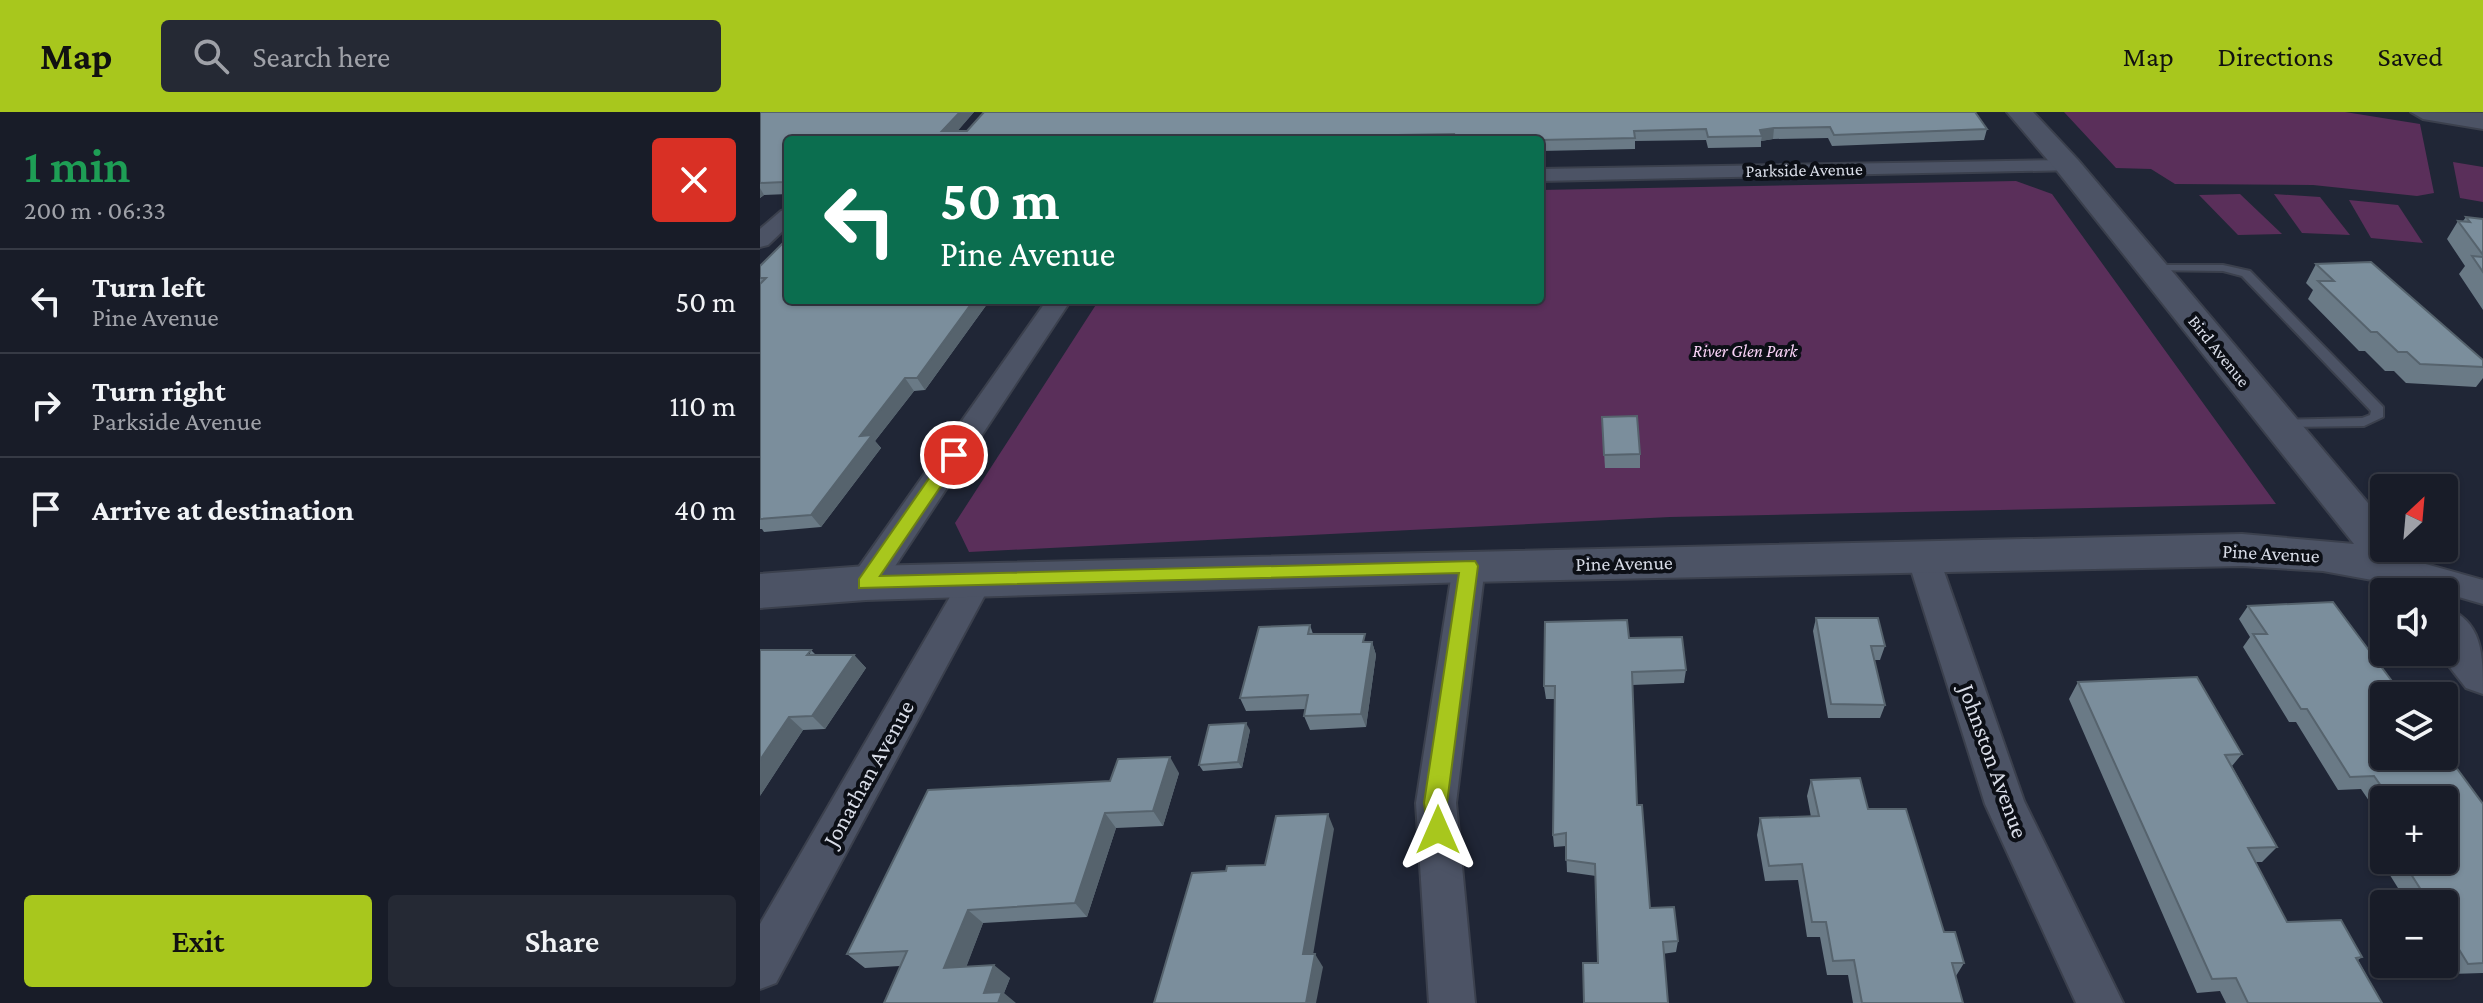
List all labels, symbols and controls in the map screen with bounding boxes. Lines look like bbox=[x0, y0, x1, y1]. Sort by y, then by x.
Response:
search box bbox=[161, 20, 721, 92]
icon: search bbox=[189, 34, 233, 78]
text: Map bbox=[40, 35, 113, 77]
text: Search here bbox=[253, 40, 390, 73]
text: Map bbox=[2123, 41, 2174, 72]
text: Directions bbox=[2218, 41, 2333, 72]
text: Saved bbox=[2377, 41, 2443, 72]
button: close bbox=[652, 138, 736, 222]
text: 1 min bbox=[24, 139, 131, 192]
street label: Parkside Avenue bbox=[1745, 159, 1863, 181]
icon: left bbox=[808, 168, 912, 272]
text: 50 m bbox=[940, 169, 1060, 231]
text: 200 m · 06:33 bbox=[24, 196, 166, 225]
text: Pine Avenue bbox=[940, 234, 1115, 274]
text: Turn left bbox=[92, 270, 205, 303]
icon: left bbox=[24, 279, 68, 323]
text: 50 m bbox=[675, 285, 736, 318]
text: Pine Avenue bbox=[92, 303, 219, 332]
street label: Bird Avenue bbox=[2184, 311, 2254, 391]
park label: River Glen Park bbox=[1693, 341, 1799, 361]
text: Turn right bbox=[92, 374, 226, 407]
icon: right bbox=[24, 383, 68, 427]
text: 110 m bbox=[669, 389, 736, 422]
text: Parkside Avenue bbox=[92, 407, 262, 436]
pin bbox=[920, 421, 988, 489]
icon: arrive bbox=[932, 433, 976, 477]
north arrow bbox=[2370, 474, 2458, 562]
map controls bbox=[2370, 474, 2458, 978]
icon: arrive bbox=[24, 487, 68, 531]
text: Arrive at destination bbox=[92, 493, 354, 526]
text: 40 m bbox=[674, 493, 736, 526]
street label: Pine Avenue bbox=[2222, 539, 2320, 567]
street label: Pine Avenue bbox=[1575, 551, 1673, 575]
button: sound bbox=[2370, 578, 2458, 666]
street label: Johnston Avenue bbox=[1953, 678, 2034, 842]
button: layers bbox=[2370, 682, 2458, 770]
street label: Jonathan Avenue bbox=[816, 695, 919, 853]
button: + bbox=[2370, 786, 2458, 874]
position arrow bbox=[1396, 788, 1480, 872]
button: − bbox=[2370, 890, 2458, 978]
button: Exit bbox=[24, 895, 372, 987]
button: Share bbox=[388, 895, 736, 987]

